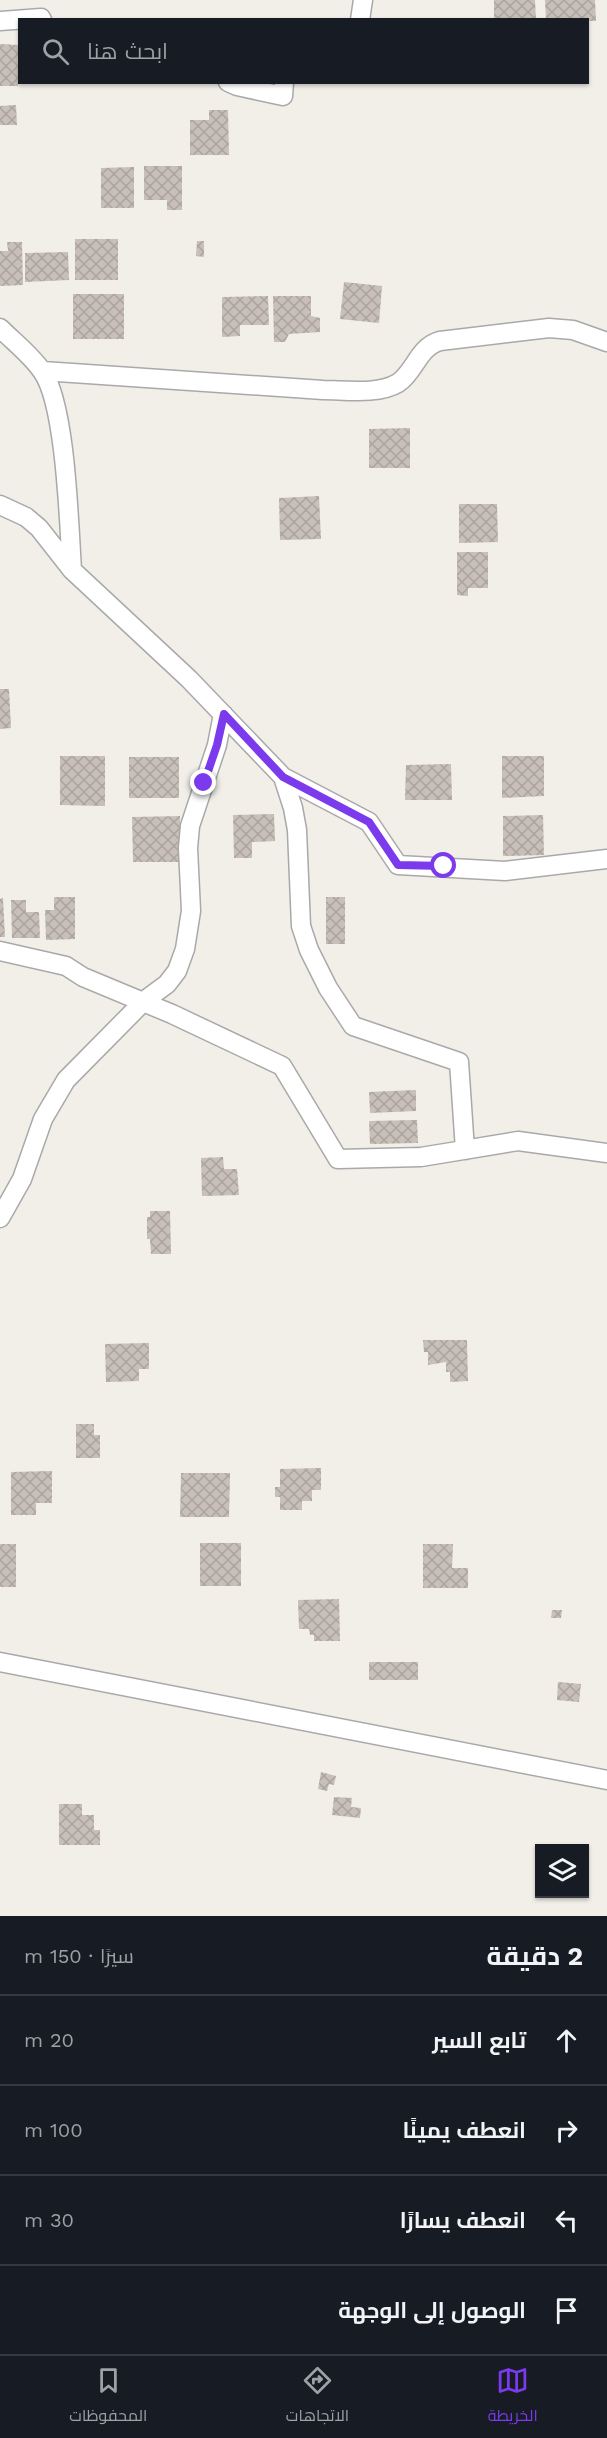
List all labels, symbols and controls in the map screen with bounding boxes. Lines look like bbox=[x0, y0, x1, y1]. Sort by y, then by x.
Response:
search box bbox=[18, 18, 589, 84]
icon: search bbox=[39, 35, 72, 68]
text: ابحث هنا bbox=[87, 39, 168, 64]
route end bbox=[190, 769, 216, 795]
route start bbox=[430, 852, 456, 878]
map controls bbox=[535, 1844, 589, 1898]
button: layers bbox=[535, 1844, 589, 1898]
text: 2 دقيقة bbox=[487, 1941, 583, 1971]
text: سيرًا · 150 m bbox=[24, 1944, 134, 1968]
icon: ahead bbox=[550, 2024, 583, 2057]
text: 20 m bbox=[24, 2028, 74, 2052]
text: تابع السير bbox=[432, 2028, 526, 2053]
icon: right bbox=[550, 2114, 583, 2147]
text: 100 m bbox=[24, 2118, 83, 2142]
text: انعطف يمينًا bbox=[402, 2118, 526, 2143]
icon: left bbox=[550, 2204, 583, 2237]
text: 30 m bbox=[24, 2208, 74, 2232]
text: انعطف يسارًا bbox=[400, 2208, 526, 2233]
icon: arrive bbox=[550, 2294, 583, 2327]
text: الوصول إلى الوجهة bbox=[338, 2298, 526, 2323]
tab: المحفوظات bbox=[69, 2364, 147, 2430]
tab: الاتجاهات bbox=[286, 2364, 349, 2430]
tab: الخريطة bbox=[488, 2364, 538, 2430]

